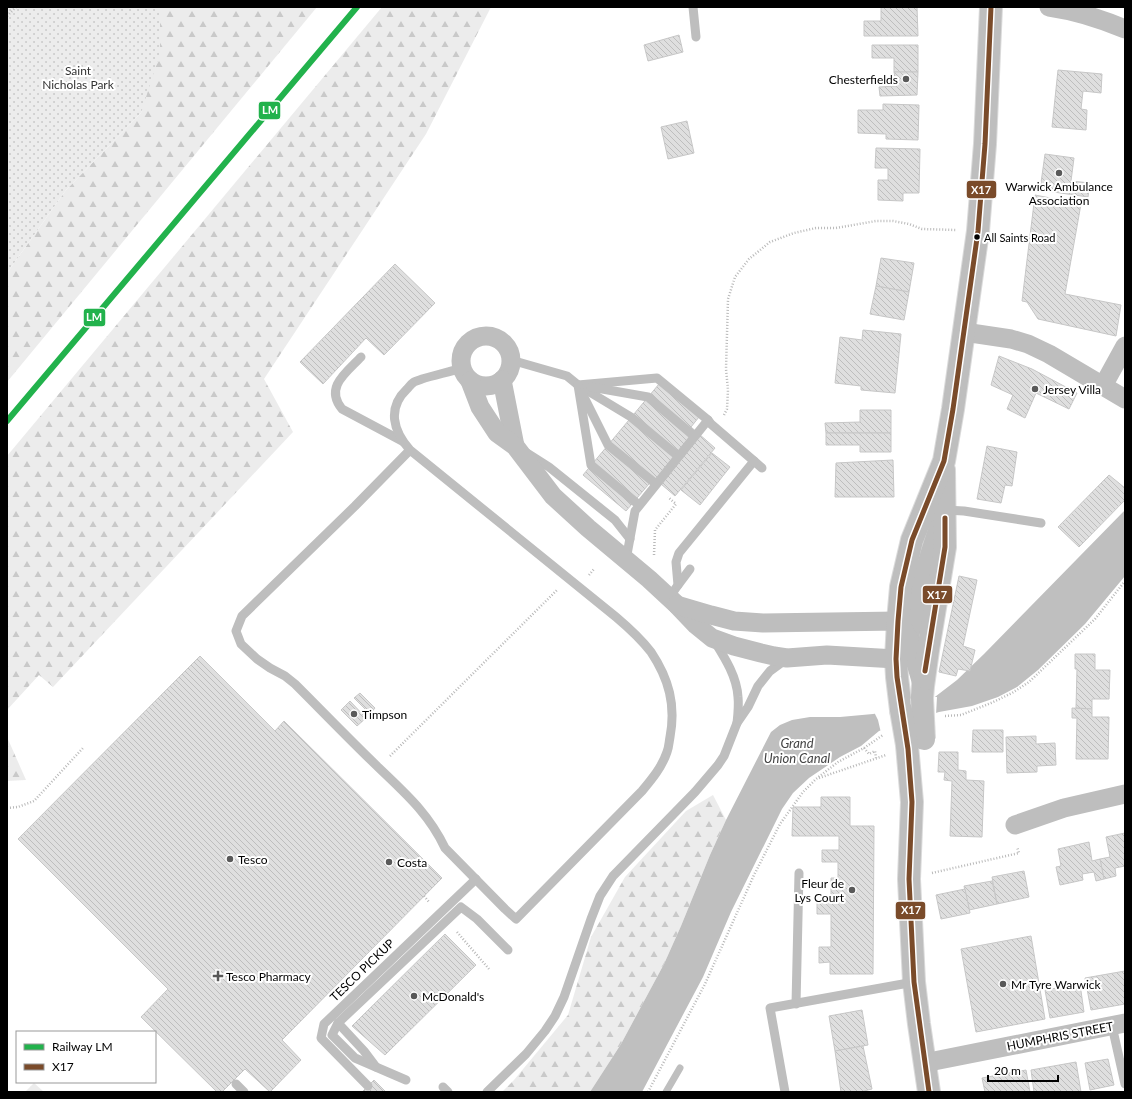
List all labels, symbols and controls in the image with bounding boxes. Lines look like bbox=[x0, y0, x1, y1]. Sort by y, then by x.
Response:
park label: Saint Nicholas Park bbox=[42, 63, 115, 92]
place label: Chesterfields bbox=[829, 72, 898, 87]
marker: Chesterfields bbox=[901, 74, 911, 84]
line badge: LM bbox=[258, 101, 281, 120]
text: LM bbox=[262, 103, 278, 116]
marker: Warwick Ambulance Association bbox=[1054, 168, 1064, 178]
place label: Warwick Ambulance Association bbox=[1005, 179, 1113, 208]
line badge: X17 bbox=[966, 180, 997, 199]
text: X17 bbox=[971, 183, 991, 196]
place label: All Saints Road bbox=[984, 231, 1055, 244]
marker: All Saints Road bbox=[972, 232, 982, 242]
line badge: LM bbox=[83, 308, 106, 327]
text: LM bbox=[86, 310, 102, 323]
place label: Jersey Villa bbox=[1043, 382, 1101, 397]
marker: Jersey Villa bbox=[1030, 384, 1040, 394]
line badge: X17 bbox=[922, 585, 953, 604]
text: X17 bbox=[927, 588, 947, 601]
place label: Timpson bbox=[362, 707, 407, 722]
marker: Timpson bbox=[349, 709, 359, 719]
water label: Grand Union Canal bbox=[764, 735, 830, 766]
place label: Tesco bbox=[238, 852, 268, 867]
marker: Tesco bbox=[225, 854, 235, 864]
place label: Costa bbox=[397, 855, 427, 870]
marker: Costa bbox=[384, 857, 394, 867]
place label: Fleur de Lys Court bbox=[795, 876, 845, 905]
marker: Fleur de Lys Court bbox=[847, 885, 857, 895]
line badge: X17 bbox=[895, 901, 926, 920]
text: X17 bbox=[901, 903, 921, 916]
street label: TESCO PICKUP bbox=[327, 936, 397, 1004]
place label: Tesco Pharmacy bbox=[226, 969, 311, 984]
marker: Tesco Pharmacy bbox=[213, 971, 223, 981]
place label: Mr Tyre Warwick bbox=[1011, 977, 1102, 992]
marker: Mr Tyre Warwick bbox=[998, 979, 1008, 989]
place label: McDonald's bbox=[422, 989, 484, 1004]
marker: McDonald's bbox=[409, 991, 419, 1001]
street label: HUMPHRIS STREET bbox=[1006, 1018, 1114, 1054]
legend bbox=[16, 1031, 156, 1083]
text: Railway LM bbox=[52, 1039, 113, 1054]
scale bar bbox=[988, 1057, 1058, 1083]
text: X17 bbox=[52, 1059, 74, 1074]
text: 20 m bbox=[994, 1063, 1021, 1078]

